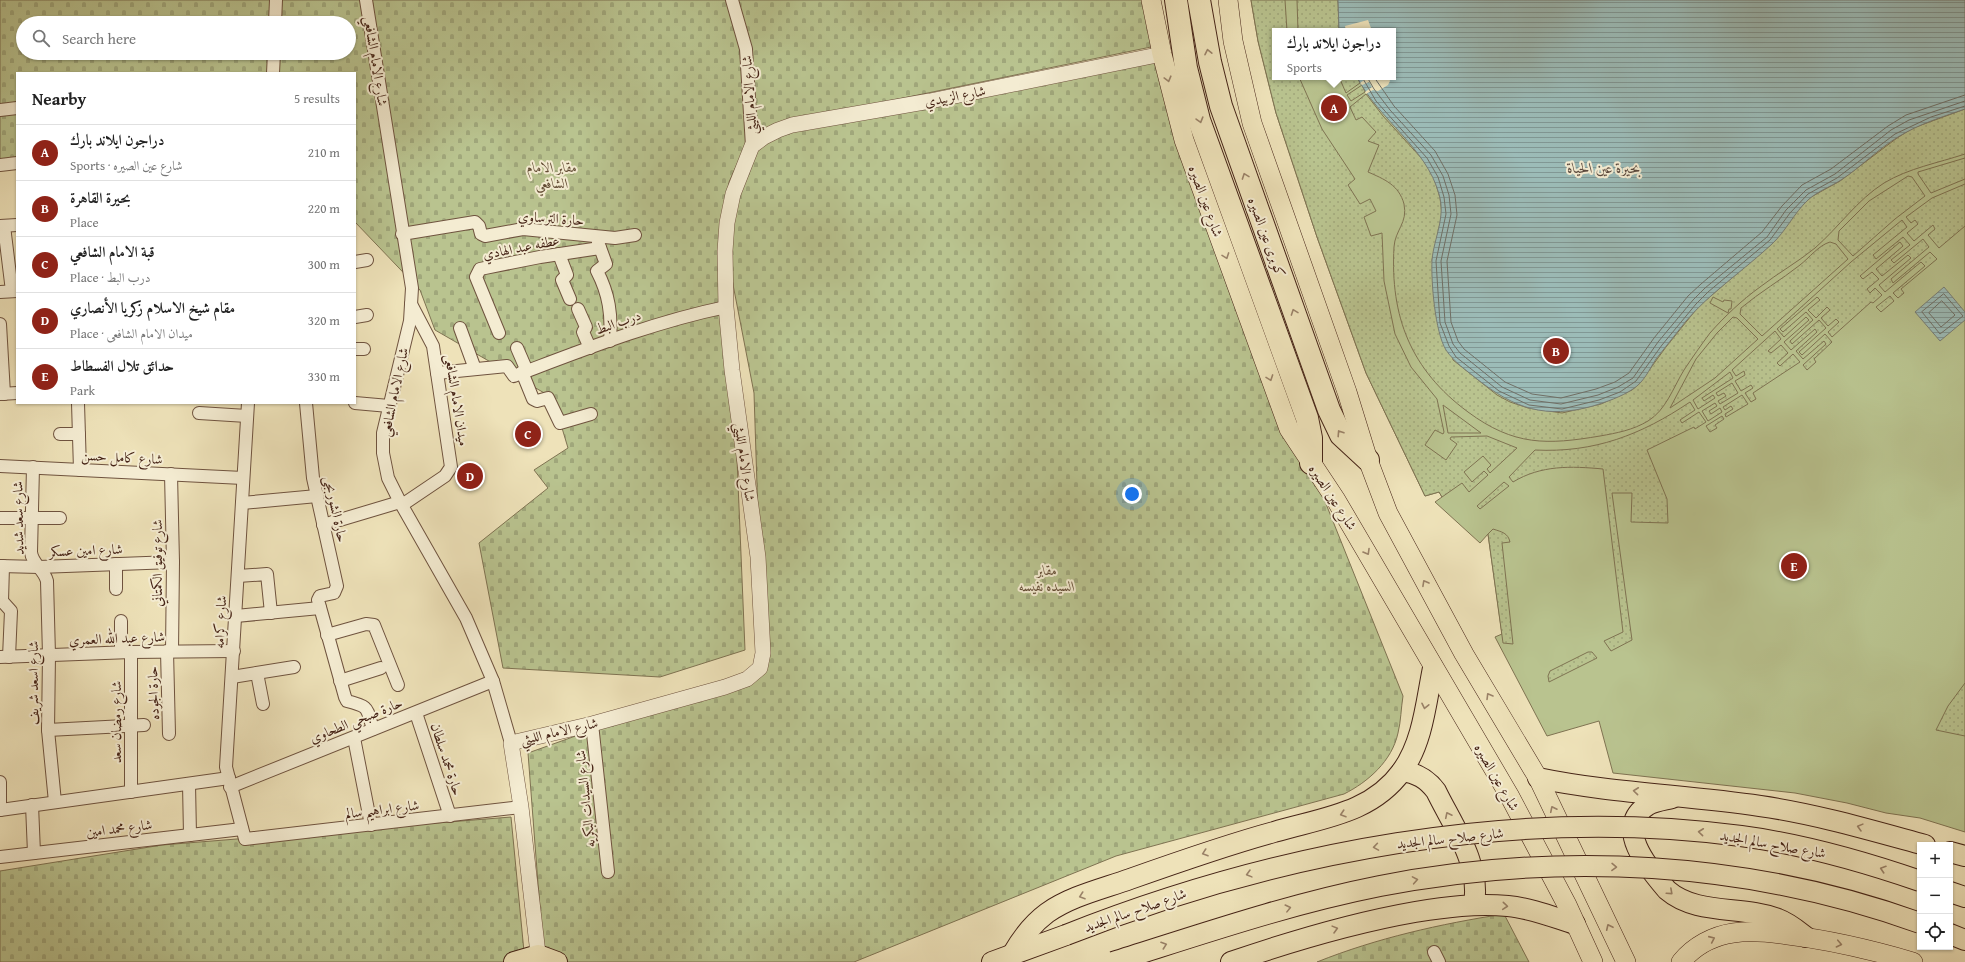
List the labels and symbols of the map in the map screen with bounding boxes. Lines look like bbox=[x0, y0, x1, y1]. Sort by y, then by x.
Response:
street label: شارع الامام الشافعي bbox=[355, 15, 393, 108]
one-way arrow bbox=[1204, 49, 1212, 55]
street label: شارع الامام الليثي bbox=[736, 54, 765, 135]
one-way arrow bbox=[1163, 75, 1172, 82]
street label: شارع الزبيدي bbox=[923, 80, 988, 114]
pin: A bbox=[1321, 93, 1347, 123]
one-way arrow bbox=[1195, 117, 1204, 124]
park label: مقابر الامام الشافعي bbox=[527, 157, 577, 197]
water label: بحيرة عين الحياة bbox=[1566, 157, 1641, 178]
street label: شارع عين الصيره bbox=[1182, 162, 1228, 240]
one-way arrow bbox=[1242, 173, 1250, 180]
street label: كوبرى عين الصيره bbox=[1243, 194, 1291, 280]
street label: حارة الترساوي bbox=[517, 206, 585, 232]
street label: عطفه عبد الهادي bbox=[481, 230, 561, 266]
one-way arrow bbox=[1221, 252, 1229, 259]
street label: درب البط bbox=[592, 305, 644, 339]
one-way arrow bbox=[1290, 308, 1298, 315]
pin: B bbox=[1543, 336, 1569, 366]
street label: شارع الامام الشافعي bbox=[375, 346, 417, 439]
street label: ميدان الامام الشافعى bbox=[437, 353, 474, 448]
one-way arrow bbox=[1265, 375, 1274, 382]
pin: C bbox=[515, 419, 541, 449]
street label: شارع الامام الليثي bbox=[727, 421, 760, 503]
one-way arrow bbox=[1338, 430, 1345, 437]
street label: شارع كامل حسن bbox=[81, 445, 163, 471]
street label: شارع عين الصيره bbox=[1303, 460, 1362, 535]
pin: D bbox=[457, 461, 483, 491]
street label: حارة الشوربجى bbox=[319, 474, 353, 544]
street label: شارع سعد شديد bbox=[7, 481, 31, 555]
your location bbox=[1122, 484, 1142, 504]
street label: شارع توفيق الكمتاني bbox=[147, 519, 169, 607]
street label: شارع امين عسكر bbox=[47, 539, 123, 563]
one-way arrow bbox=[1362, 548, 1369, 555]
pin: E bbox=[1781, 551, 1807, 581]
park label: مقابر السيده نفيسه bbox=[1019, 560, 1075, 596]
one-way arrow bbox=[1422, 580, 1430, 587]
street label: شارع كرامه bbox=[209, 595, 233, 649]
street label: شارع عبد الله العمري bbox=[69, 625, 166, 652]
street label: شارع اسعد شريف bbox=[23, 641, 45, 725]
street label: حارة الجوده bbox=[142, 666, 164, 720]
street label: شارع رمضان سعد bbox=[106, 681, 128, 763]
street label: حارة صبحي الطحاوي bbox=[306, 692, 407, 751]
one-way arrow bbox=[1486, 693, 1494, 700]
one-way arrow bbox=[1421, 703, 1429, 709]
street label: شارع الامام الليثي bbox=[518, 712, 601, 753]
street label: حارة محمد سلطان bbox=[426, 720, 468, 798]
street label: شارع عين الصيره bbox=[1468, 740, 1524, 816]
street label: شارع السيدات البكريه bbox=[570, 749, 602, 849]
one-way arrow bbox=[1632, 787, 1639, 796]
street label: شارع ابراهيم سالم bbox=[344, 795, 421, 827]
one-way arrow bbox=[1550, 806, 1558, 814]
one-way arrow bbox=[1340, 809, 1347, 818]
one-way arrow bbox=[1445, 812, 1453, 819]
street label: شارع محمد امين bbox=[85, 814, 153, 844]
street label: شارع صلاح سالم الجديد bbox=[1396, 822, 1505, 857]
one-way arrow bbox=[1857, 823, 1864, 832]
street label: شارع صلاح سالم الجديد bbox=[1718, 825, 1828, 866]
one-way arrow bbox=[1698, 827, 1704, 836]
one-way arrow bbox=[1373, 842, 1379, 851]
one-way arrow bbox=[1201, 848, 1208, 857]
one-way arrow bbox=[1611, 863, 1617, 871]
one-way arrow bbox=[1880, 865, 1887, 874]
one-way arrow bbox=[1246, 869, 1253, 878]
one-way arrow bbox=[1412, 876, 1418, 885]
street label: شارع صلاح سالم الجديد bbox=[1081, 883, 1190, 940]
one-way arrow bbox=[1665, 887, 1672, 894]
one-way arrow bbox=[1078, 891, 1085, 899]
one-way arrow bbox=[1502, 901, 1508, 910]
one-way arrow bbox=[1285, 904, 1291, 912]
one-way arrow bbox=[1606, 923, 1614, 931]
one-way arrow bbox=[1332, 926, 1338, 934]
one-way arrow bbox=[1707, 936, 1715, 944]
one-way arrow bbox=[1836, 939, 1843, 947]
one-way arrow bbox=[1160, 941, 1167, 950]

